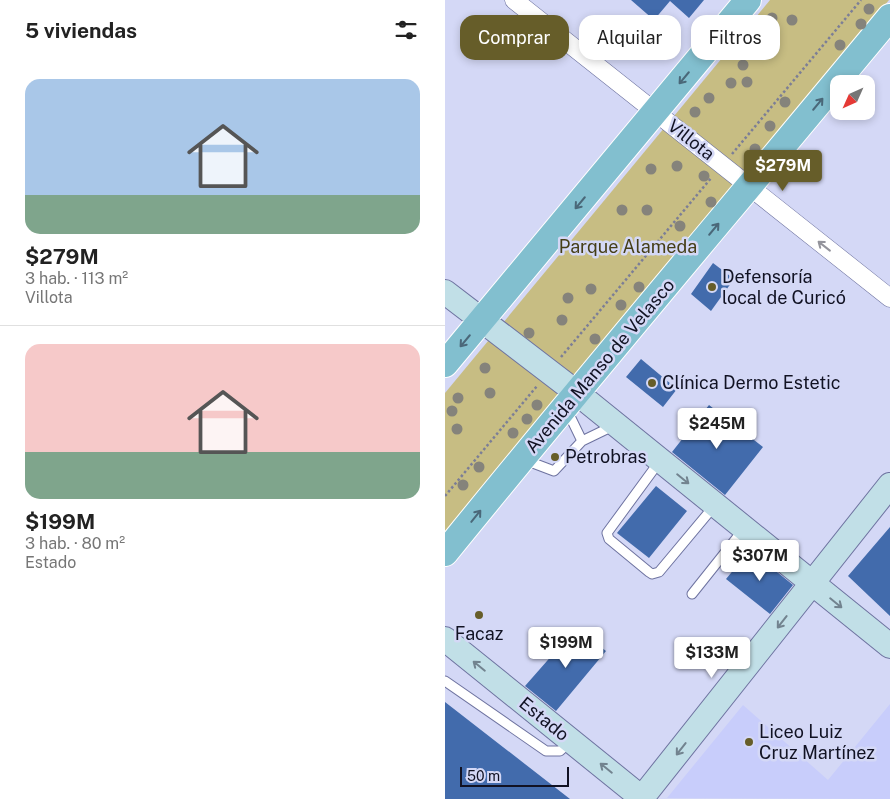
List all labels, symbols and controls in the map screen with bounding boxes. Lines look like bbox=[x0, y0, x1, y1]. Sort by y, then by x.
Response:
chip: Comprar bbox=[460, 15, 569, 60]
chip: Alquilar bbox=[579, 15, 681, 60]
chip: Filtros bbox=[691, 15, 780, 60]
icon: filters bbox=[392, 16, 420, 44]
text: 5 viviendas bbox=[25, 18, 137, 43]
one-way arrow bbox=[678, 71, 689, 84]
north arrow bbox=[830, 75, 875, 120]
map controls bbox=[830, 75, 875, 120]
one-way arrow bbox=[812, 98, 824, 111]
icon: home bbox=[178, 111, 268, 201]
street label: Villota bbox=[664, 115, 719, 164]
pin: $279M bbox=[748, 150, 818, 192]
text: $279M bbox=[755, 156, 811, 175]
one-way arrow bbox=[574, 196, 585, 209]
one-way arrow bbox=[709, 223, 720, 236]
park label: Parque Alameda bbox=[559, 236, 697, 257]
one-way arrow bbox=[818, 240, 831, 251]
text: $279M bbox=[25, 244, 99, 269]
place label: Defensoría local de Curicó bbox=[722, 266, 846, 308]
text: 3 hab. · 113 m² bbox=[25, 269, 128, 288]
street label: Avenida Manso de Velasco bbox=[521, 274, 679, 457]
marker: Defensoría local de Curicó bbox=[706, 281, 718, 293]
text: Villota bbox=[25, 288, 73, 307]
one-way arrow bbox=[459, 334, 470, 347]
place label: Clínica Dermo Estetic bbox=[662, 372, 840, 393]
icon: home bbox=[178, 377, 268, 467]
marker: Clínica Dermo Estetic bbox=[646, 377, 658, 389]
pin: $245M bbox=[682, 408, 752, 450]
text: $245M bbox=[689, 414, 745, 433]
place label: Petrobras bbox=[565, 446, 647, 467]
marker: Petrobras bbox=[549, 451, 561, 463]
one-way arrow bbox=[676, 473, 689, 484]
text: $199M bbox=[25, 509, 95, 534]
one-way arrow bbox=[470, 509, 481, 522]
text: 3 hab. · 80 m² bbox=[25, 534, 125, 553]
pin: $307M bbox=[725, 540, 795, 582]
text: $307M bbox=[732, 546, 788, 565]
text: Estado bbox=[25, 553, 76, 572]
one-way arrow bbox=[829, 597, 842, 608]
marker: Facaz bbox=[473, 609, 485, 621]
one-way arrow bbox=[777, 615, 788, 628]
place label: Facaz bbox=[455, 623, 503, 644]
pin: $199M bbox=[531, 626, 601, 669]
text: $199M bbox=[539, 633, 593, 652]
pin: $133M bbox=[677, 636, 747, 679]
text: $133M bbox=[685, 643, 739, 662]
one-way arrow bbox=[473, 661, 486, 672]
street label: Estado bbox=[515, 692, 573, 745]
place label: Liceo Luiz Cruz Martínez bbox=[759, 721, 875, 763]
marker: Liceo Luiz Cruz Martínez bbox=[743, 736, 755, 748]
one-way arrow bbox=[676, 742, 686, 756]
one-way arrow bbox=[599, 763, 612, 774]
scale bar bbox=[460, 764, 569, 787]
text: 50 m bbox=[467, 768, 500, 784]

